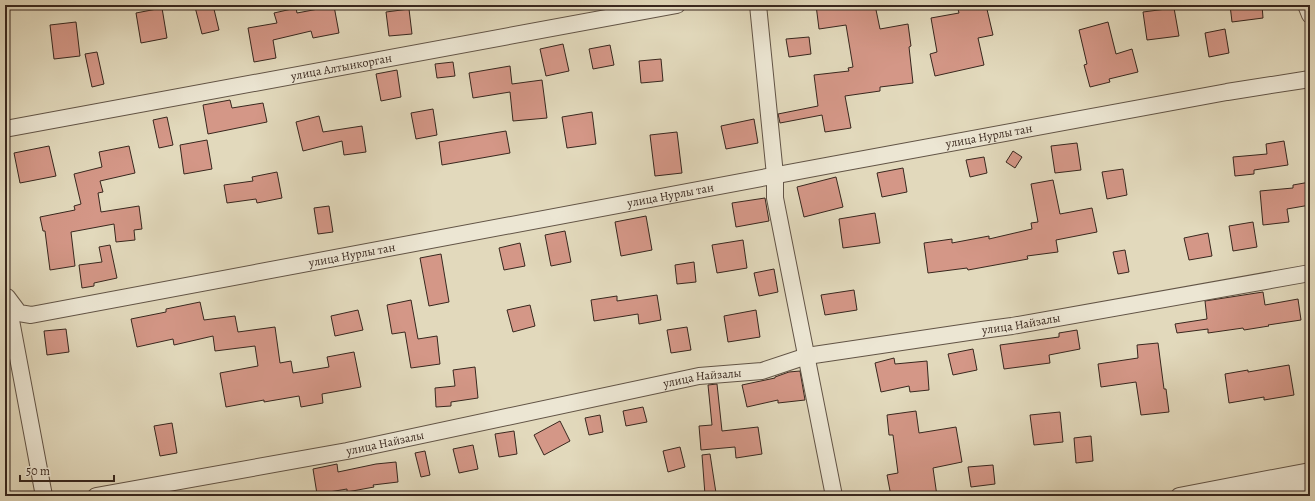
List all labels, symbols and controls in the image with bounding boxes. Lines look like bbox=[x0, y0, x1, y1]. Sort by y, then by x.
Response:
street label: улица Алтынкорган bbox=[289, 50, 393, 84]
street label: улица Нурлы тан bbox=[943, 120, 1034, 152]
street label: улица Нурлы тан bbox=[625, 179, 715, 211]
street label: улица Нурлы тан bbox=[306, 239, 397, 271]
street label: улица Найзалы bbox=[980, 310, 1062, 338]
street label: улица Найзалы bbox=[661, 365, 742, 392]
street label: улица Найзалы bbox=[344, 427, 426, 459]
scale bar bbox=[20, 457, 114, 483]
text: 50 m bbox=[26, 463, 50, 479]

